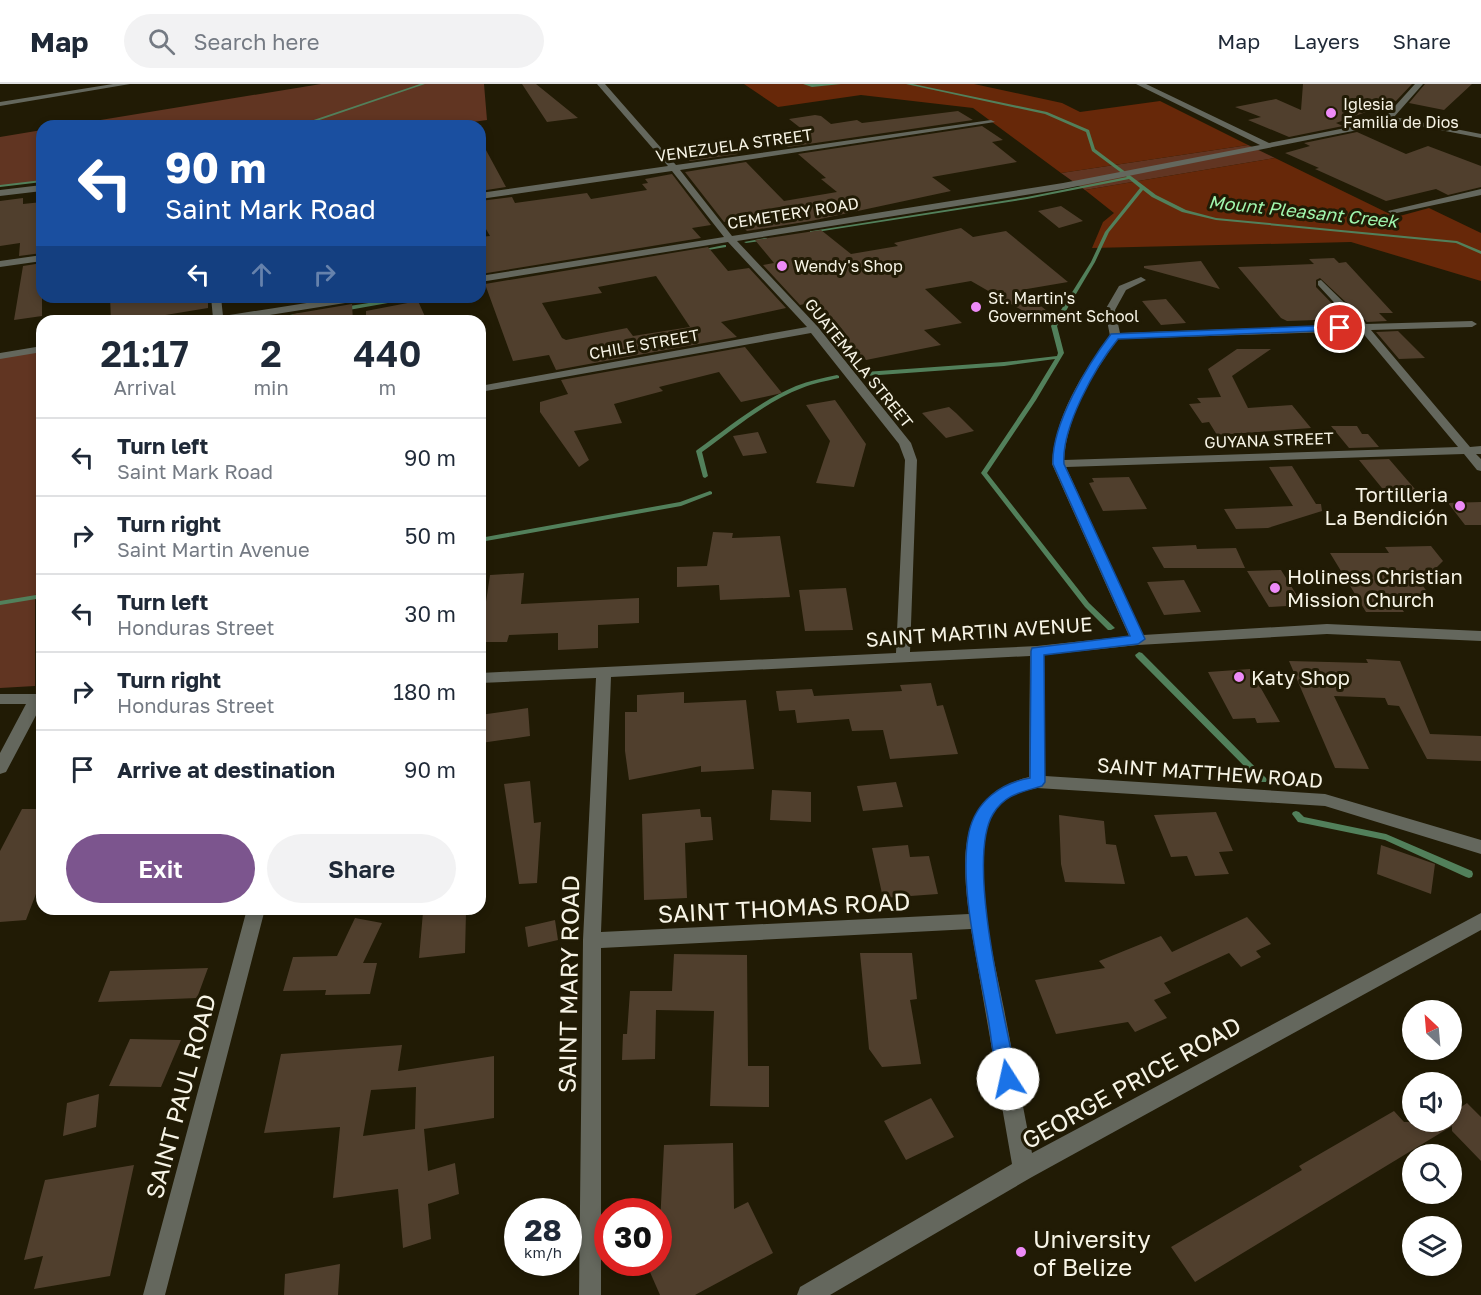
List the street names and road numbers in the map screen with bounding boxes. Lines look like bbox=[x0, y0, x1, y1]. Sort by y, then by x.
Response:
street label: VENEZUELA STREET bbox=[654, 124, 814, 166]
street label: CEMETERY ROAD bbox=[726, 193, 860, 233]
street label: GUATEMALA STREET bbox=[801, 294, 917, 432]
street label: CHILE STREET bbox=[587, 324, 701, 364]
street label: GUYANA STREET bbox=[1204, 428, 1334, 452]
street label: SAINT MARTIN AVENUE bbox=[865, 611, 1093, 651]
street label: SAINT MATTHEW ROAD bbox=[1096, 752, 1324, 792]
street label: SAINT MARY ROAD bbox=[552, 875, 584, 1093]
street label: SAINT THOMAS ROAD bbox=[657, 886, 911, 928]
street label: SAINT PAUL ROAD bbox=[139, 990, 221, 1202]
street label: GEORGE PRICE ROAD bbox=[1016, 1010, 1246, 1154]

